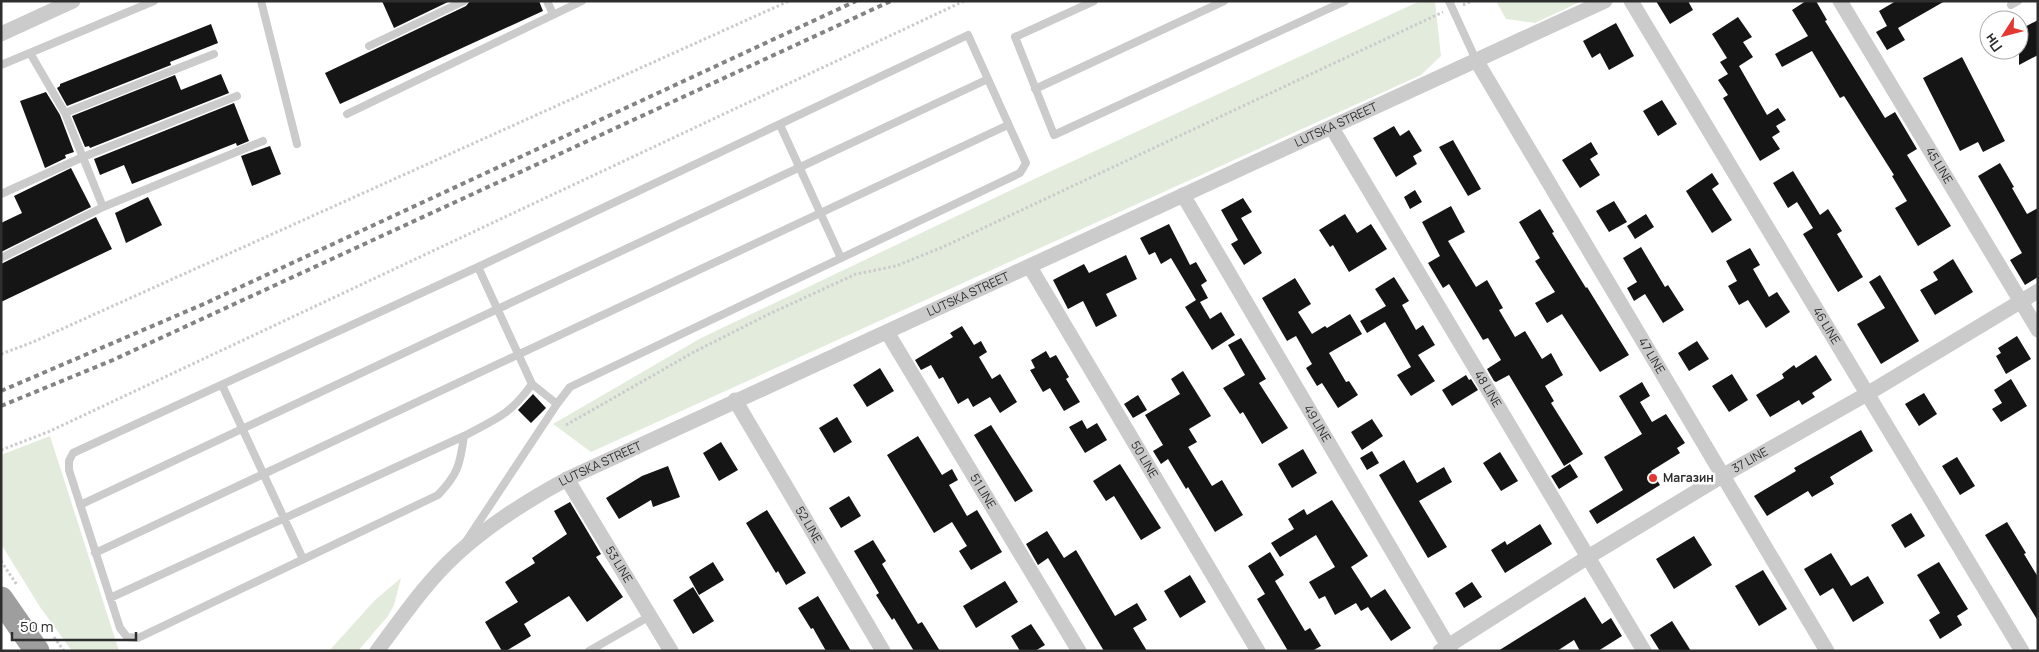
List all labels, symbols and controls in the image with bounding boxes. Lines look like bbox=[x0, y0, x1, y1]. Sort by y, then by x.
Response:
north arrow bbox=[1979, 10, 2029, 60]
text: Пн bbox=[1980, 30, 2006, 56]
street label: LUTSKA STREET bbox=[1292, 98, 1381, 151]
street label: 45 LINE bbox=[1922, 144, 1957, 187]
street label: LUTSKA STREET bbox=[924, 267, 1013, 320]
street label: 46 LINE bbox=[1809, 304, 1845, 348]
street label: 47 LINE bbox=[1635, 334, 1670, 377]
street label: 48 LINE bbox=[1471, 367, 1506, 411]
street label: 49 LINE bbox=[1300, 401, 1335, 445]
street label: LUTSKA STREET bbox=[556, 436, 645, 490]
street label: 50 LINE bbox=[1127, 438, 1163, 481]
street label: 37 LINE bbox=[1728, 443, 1771, 477]
place label: Магазин bbox=[1663, 469, 1714, 486]
street label: 51 LINE bbox=[966, 470, 1001, 512]
marker: Магазин bbox=[1647, 472, 1659, 484]
street label: 52 LINE bbox=[792, 503, 827, 546]
street label: 53 LINE bbox=[602, 543, 637, 586]
scale bar bbox=[12, 610, 136, 642]
text: 50 m bbox=[20, 616, 54, 637]

